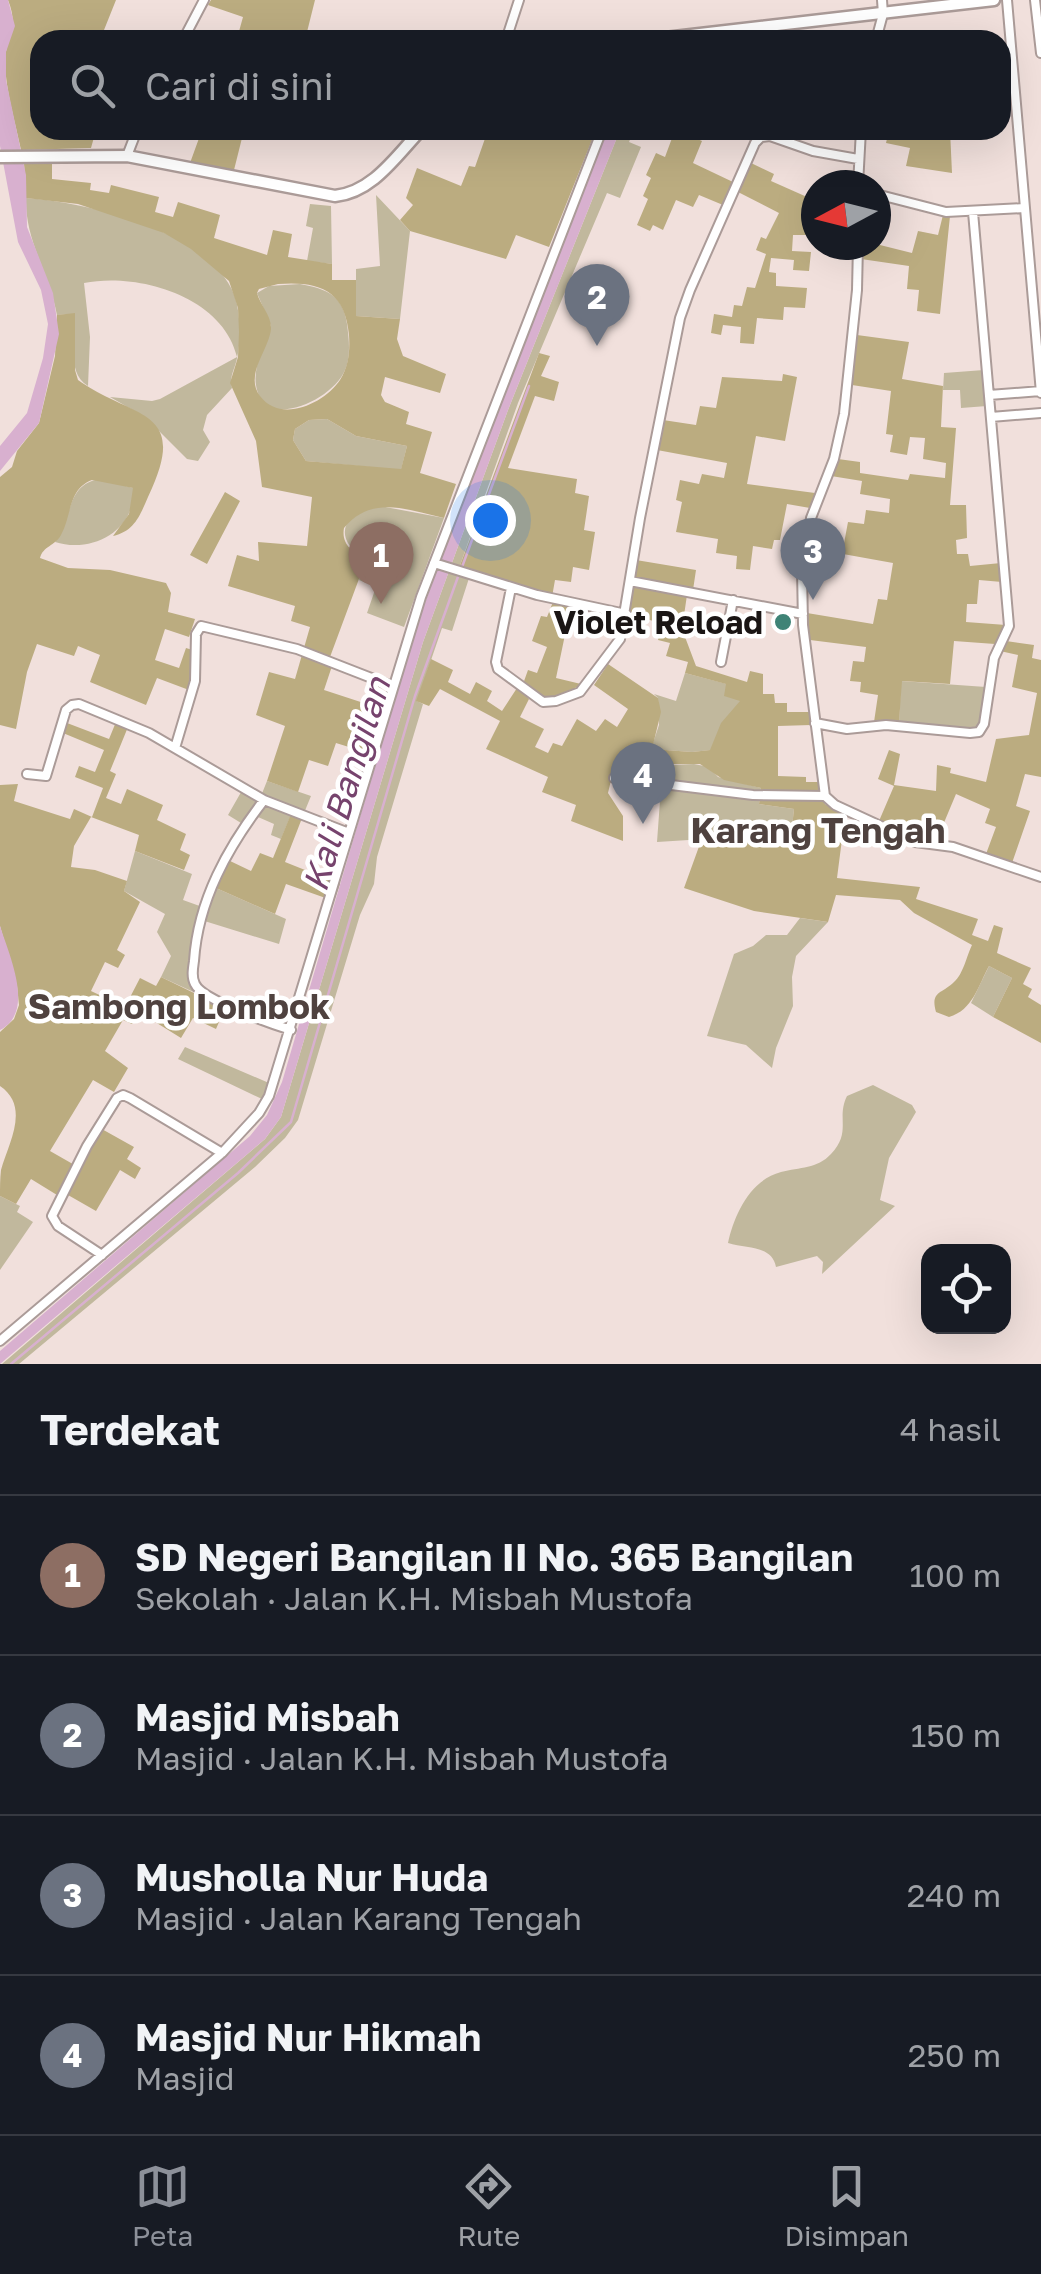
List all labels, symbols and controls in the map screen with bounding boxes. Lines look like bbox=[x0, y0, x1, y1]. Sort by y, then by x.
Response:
search box bbox=[30, 30, 1011, 140]
icon: search bbox=[65, 58, 120, 113]
text: Cari di sini bbox=[145, 63, 334, 108]
north arrow bbox=[801, 170, 891, 260]
pin: 2 bbox=[564, 264, 630, 346]
your location bbox=[465, 495, 516, 546]
pin: 3 bbox=[780, 518, 846, 600]
pin: 1 bbox=[348, 522, 414, 604]
place label: Violet Reload bbox=[554, 603, 763, 641]
marker: Violet Reload bbox=[772, 611, 794, 633]
water label: Kali Bangilan bbox=[294, 671, 399, 896]
pin: 4 bbox=[610, 742, 676, 824]
district label: Karang Tengah bbox=[691, 809, 945, 851]
district label: Sambong Lombok bbox=[28, 985, 330, 1027]
map controls bbox=[921, 1244, 1011, 1334]
button: locate bbox=[921, 1244, 1011, 1334]
text: Terdekat bbox=[40, 1404, 220, 1454]
text: 4 hasil bbox=[900, 1410, 1001, 1448]
text: SD Negeri Bangilan II No. 365 Bangilan bbox=[135, 1534, 853, 1579]
text: 1 bbox=[64, 1556, 81, 1594]
text: 100 m bbox=[909, 1556, 1001, 1594]
text: Sekolah · Jalan K.H. Misbah Mustofa bbox=[135, 1579, 693, 1617]
text: Masjid Misbah bbox=[135, 1694, 400, 1739]
text: 2 bbox=[63, 1716, 82, 1754]
text: 150 m bbox=[911, 1716, 1001, 1754]
text: Masjid · Jalan K.H. Misbah Mustofa bbox=[135, 1739, 669, 1777]
text: Musholla Nur Huda bbox=[135, 1854, 488, 1899]
text: 3 bbox=[63, 1876, 82, 1914]
text: 240 m bbox=[907, 1876, 1001, 1914]
text: Masjid · Jalan Karang Tengah bbox=[135, 1899, 582, 1937]
text: Masjid Nur Hikmah bbox=[135, 2014, 481, 2059]
text: 4 bbox=[62, 2036, 83, 2074]
text: 250 m bbox=[908, 2036, 1001, 2074]
text: Masjid bbox=[135, 2059, 234, 2097]
tab: Peta bbox=[132, 2159, 193, 2252]
tab: Rute bbox=[457, 2159, 520, 2252]
tab: Disimpan bbox=[784, 2159, 909, 2252]

